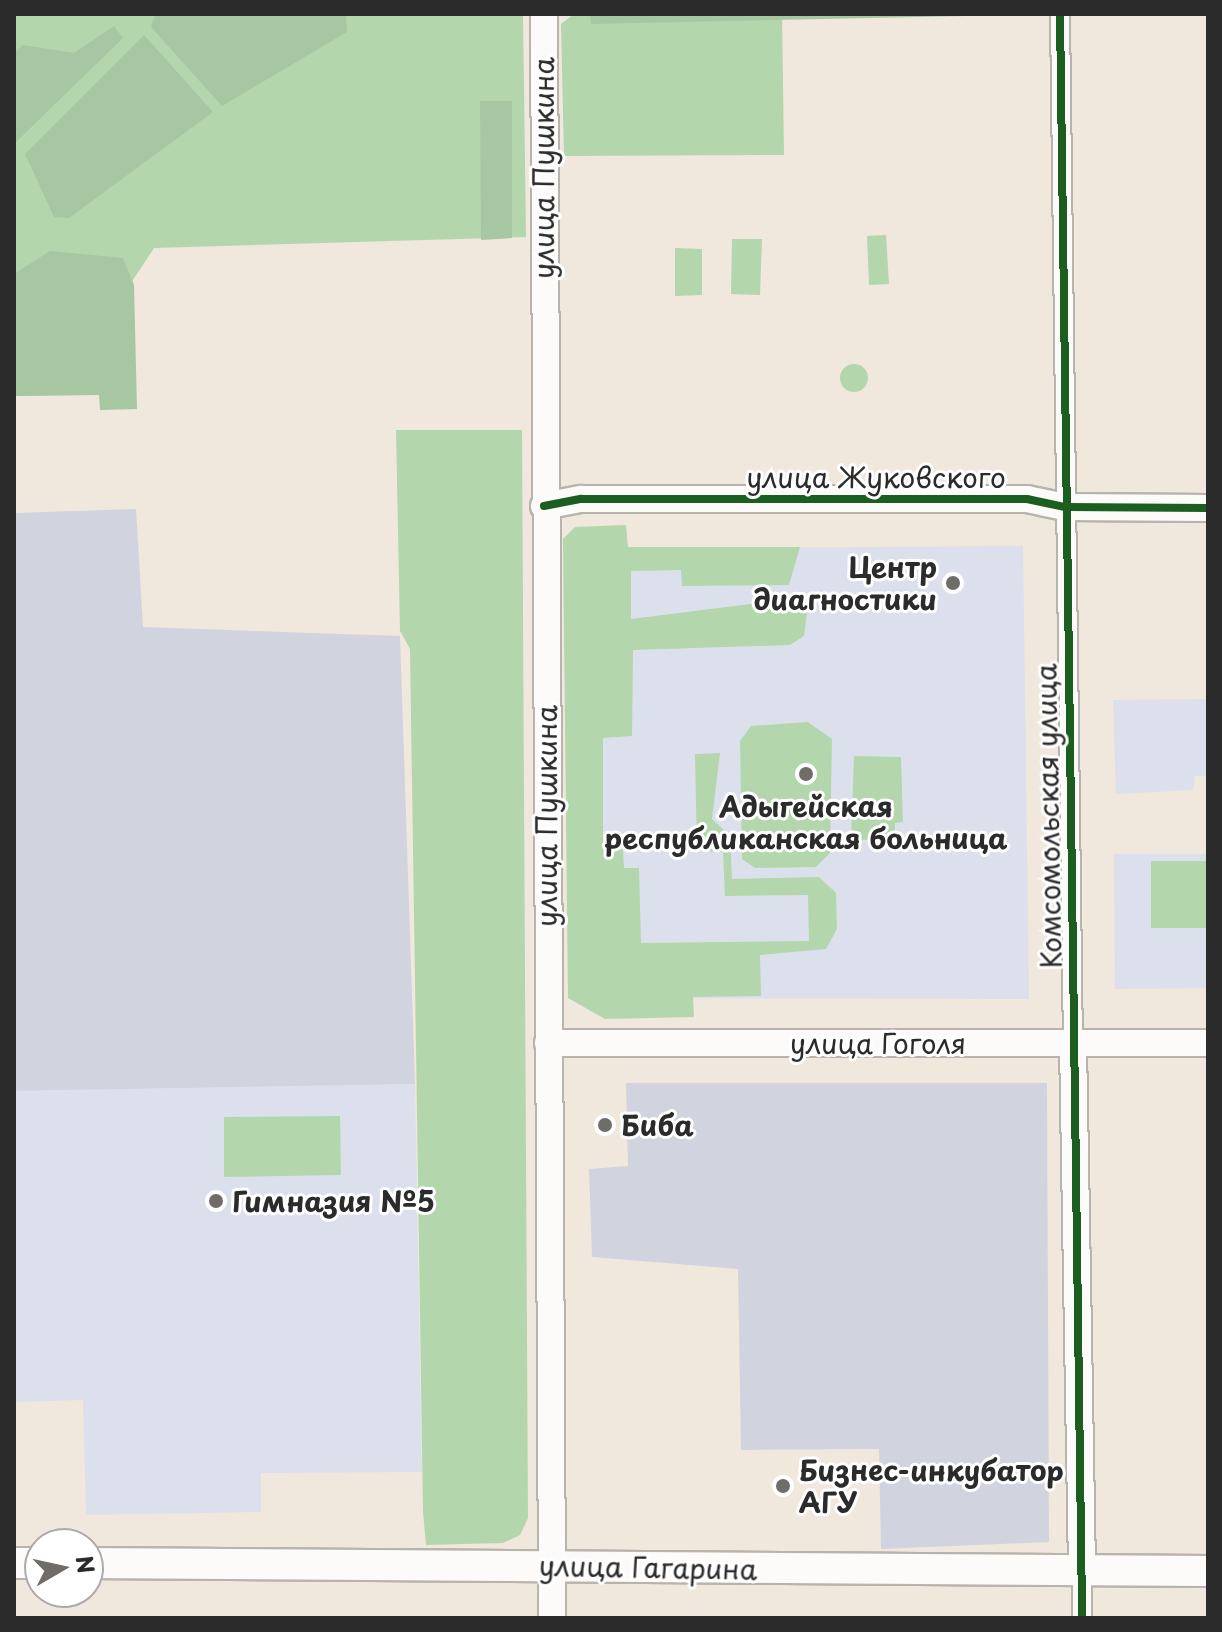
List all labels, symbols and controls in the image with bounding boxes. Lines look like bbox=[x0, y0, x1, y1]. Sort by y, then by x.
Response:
street label: улица Пушкина bbox=[526, 56, 560, 280]
street label: улица Жуковского bbox=[746, 460, 1006, 494]
place label: Центр диагностики bbox=[754, 550, 937, 616]
marker: Центр диагностики bbox=[944, 574, 962, 592]
street label: Комсомольская улица bbox=[1029, 662, 1067, 970]
street label: улица Пушкина bbox=[529, 704, 563, 928]
marker: Адыгейская республиканская больница bbox=[795, 763, 817, 785]
place label: Адыгейская республиканская больница bbox=[604, 789, 1008, 855]
street label: улица Гоголя bbox=[789, 1026, 967, 1060]
place label: Биба bbox=[621, 1108, 694, 1142]
marker: Биба bbox=[596, 1116, 614, 1134]
place label: Гимназия №5 bbox=[232, 1184, 435, 1218]
marker: Гимназия №5 bbox=[207, 1192, 225, 1210]
place label: Бизнес-инкубатор АГУ bbox=[799, 1453, 1064, 1519]
marker: Бизнес-инкубатор АГУ bbox=[774, 1477, 792, 1495]
north arrow bbox=[24, 1528, 104, 1608]
street label: улица Гагарина bbox=[538, 1548, 758, 1586]
text: N bbox=[69, 1553, 104, 1576]

